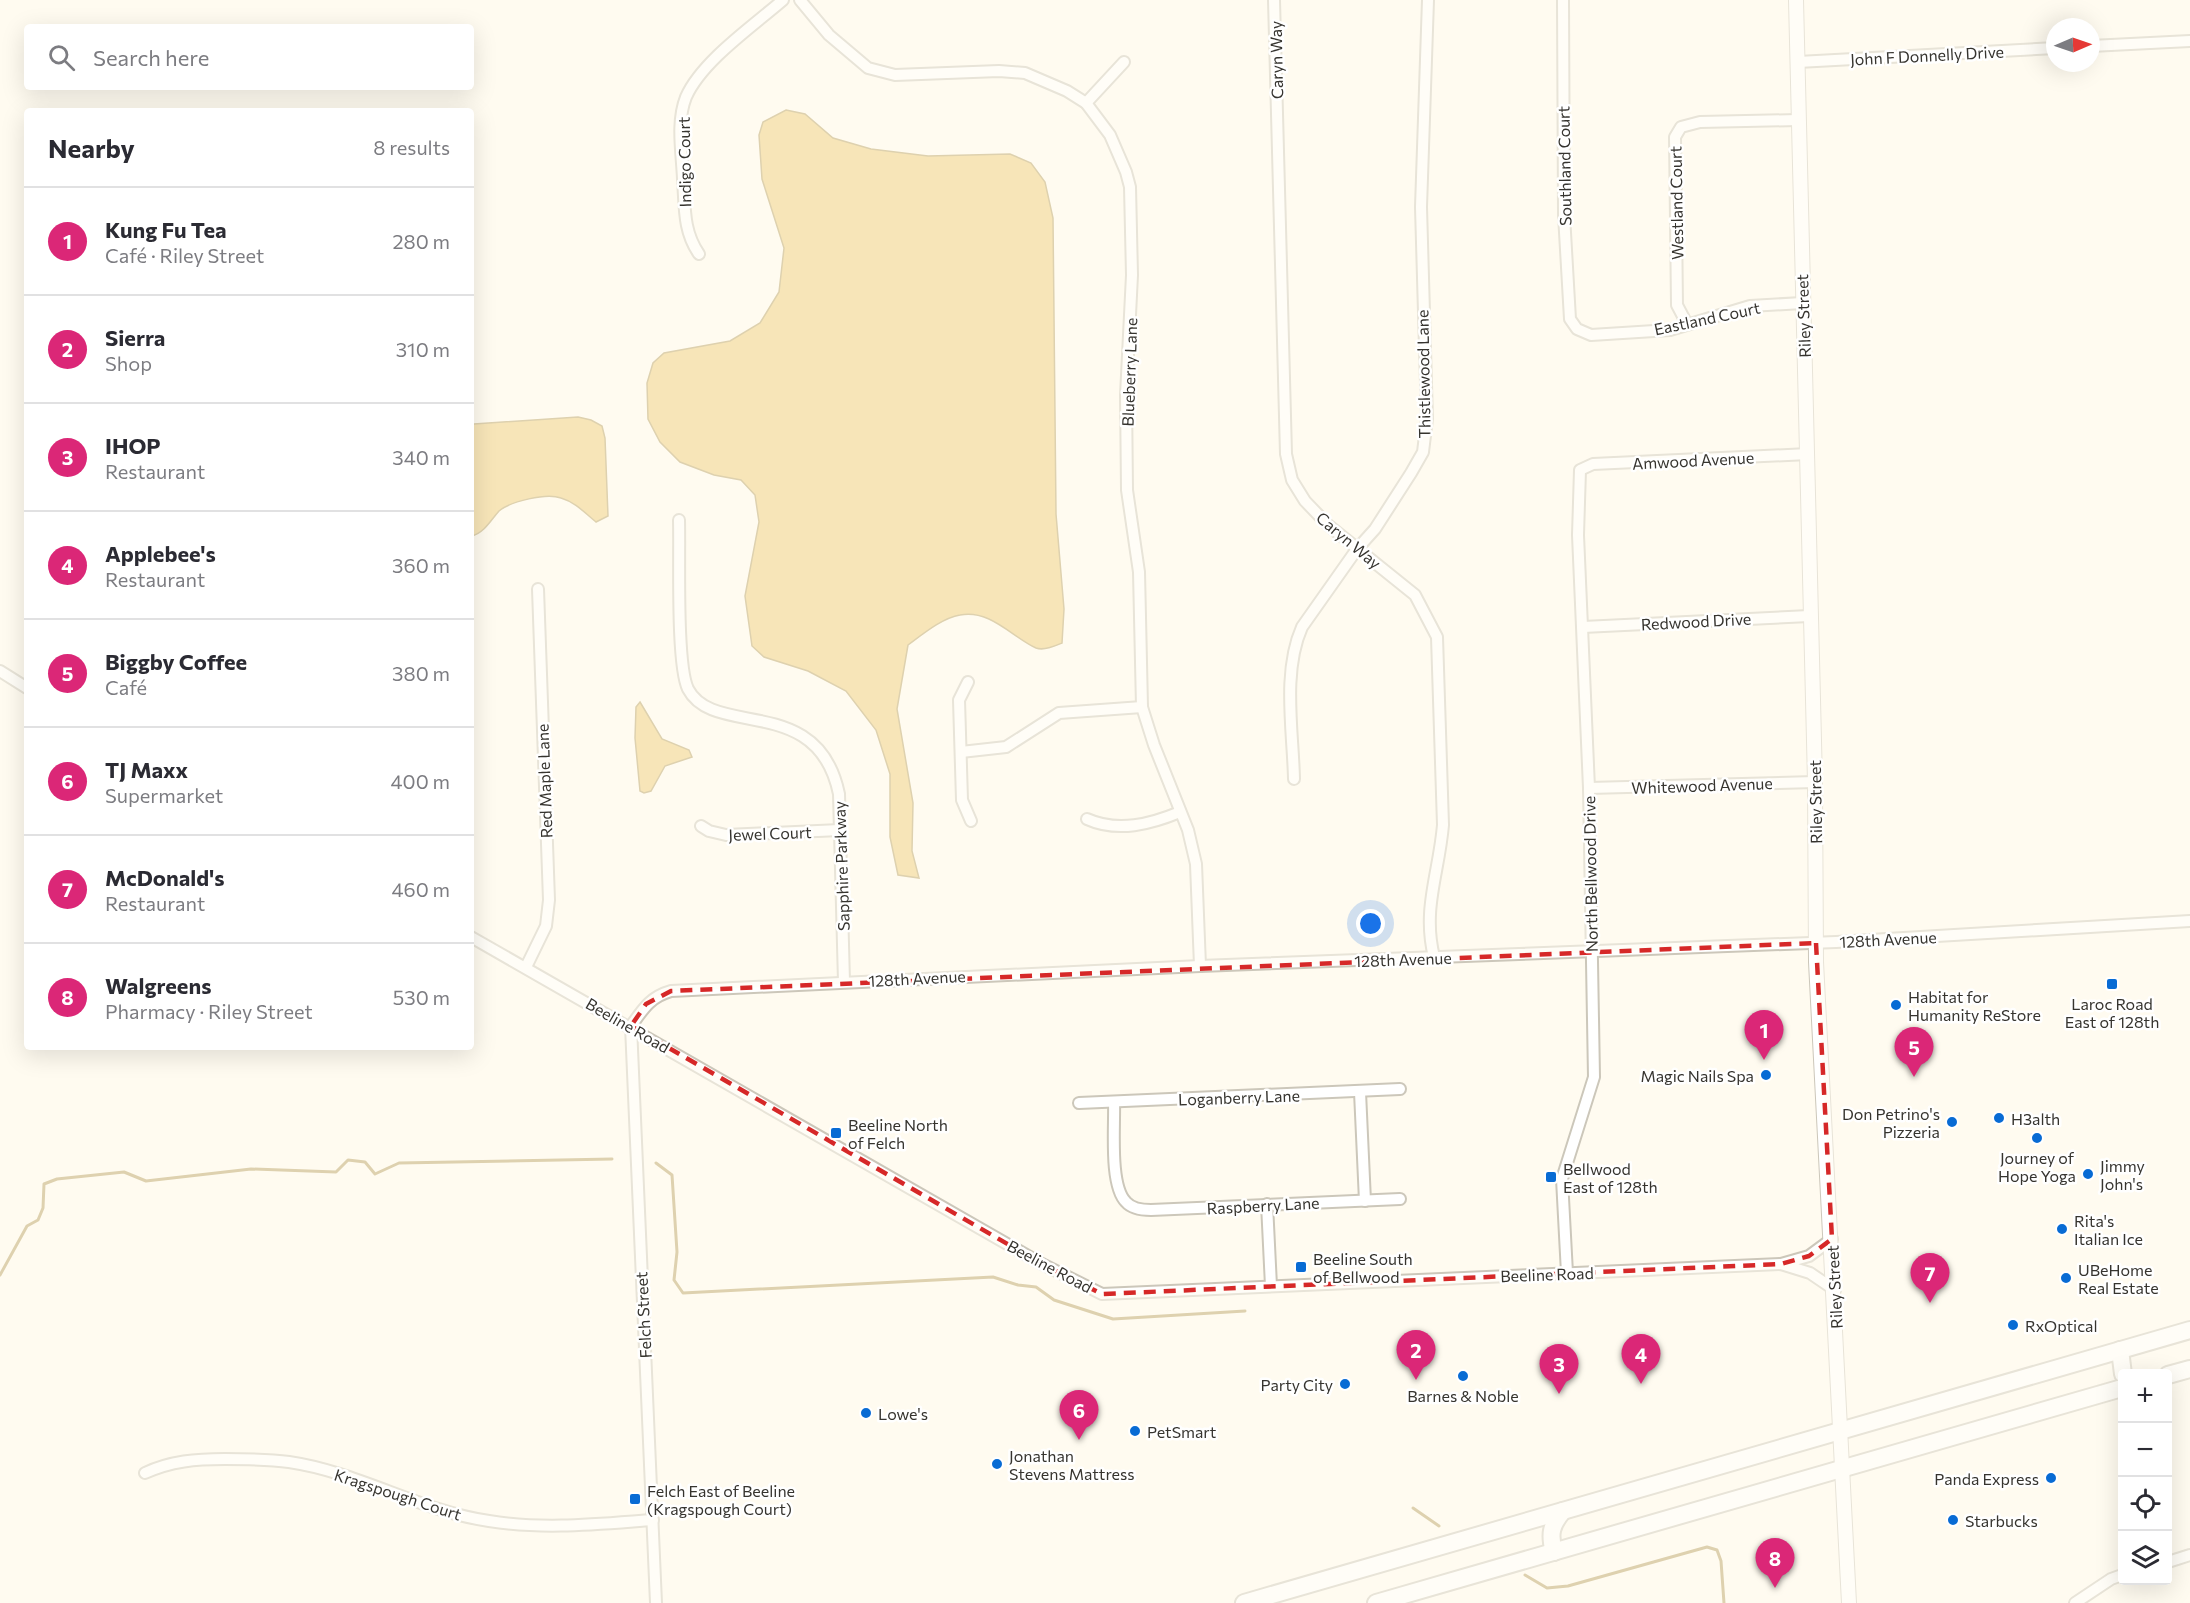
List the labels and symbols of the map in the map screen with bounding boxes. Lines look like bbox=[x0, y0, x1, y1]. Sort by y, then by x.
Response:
north arrow bbox=[2046, 18, 2100, 72]
street label: Caryn Way bbox=[1266, 21, 1286, 99]
street label: John F Donnelly Drive bbox=[1850, 41, 2004, 69]
street label: Southland Court bbox=[1553, 105, 1575, 226]
street label: Indigo Court bbox=[674, 116, 694, 207]
street label: Westland Court bbox=[1666, 146, 1686, 260]
street label: Riley Street bbox=[1792, 273, 1814, 358]
street label: Eastland Court bbox=[1652, 297, 1762, 339]
street label: Thistlewood Lane bbox=[1412, 309, 1434, 439]
street label: Blueberry Lane bbox=[1118, 317, 1140, 427]
street label: Amwood Avenue bbox=[1632, 447, 1754, 473]
street label: Caryn Way bbox=[1313, 508, 1385, 572]
street label: Redwood Drive bbox=[1640, 609, 1752, 633]
street label: Red Maple Lane bbox=[533, 723, 555, 839]
street label: Riley Street bbox=[1805, 760, 1825, 844]
street label: Whitewood Avenue bbox=[1631, 773, 1773, 797]
street label: North Bellwood Drive bbox=[1579, 796, 1601, 952]
street label: Sapphire Parkway bbox=[829, 801, 853, 931]
street label: Jewel Court bbox=[728, 822, 812, 844]
your location bbox=[1356, 909, 1385, 938]
street label: 128th Avenue bbox=[1839, 927, 1937, 951]
street label: 128th Avenue bbox=[1354, 948, 1452, 970]
street label: 128th Avenue bbox=[868, 966, 966, 990]
marker: Laroc Road East of 128th bbox=[2105, 977, 2119, 991]
place label: Habitat for Humanity ReStore bbox=[1908, 987, 2041, 1024]
street label: Beeline Road bbox=[583, 993, 673, 1057]
place label: Laroc Road East of 128th bbox=[2065, 994, 2159, 1031]
marker: Habitat for Humanity ReStore bbox=[1889, 998, 1903, 1012]
pin: 1 bbox=[1744, 1010, 1784, 1060]
pin: 5 bbox=[1894, 1028, 1934, 1077]
place label: Magic Nails Spa bbox=[1641, 1066, 1754, 1085]
marker: Magic Nails Spa bbox=[1759, 1068, 1773, 1082]
street label: Loganberry Lane bbox=[1178, 1085, 1300, 1109]
place label: Don Petrino's Pizzeria bbox=[1842, 1104, 1940, 1141]
place label: H3alth bbox=[2011, 1109, 2060, 1128]
marker: H3alth bbox=[1992, 1111, 2006, 1125]
place label: Beeline North of Felch bbox=[848, 1115, 948, 1152]
marker: Don Petrino's Pizzeria bbox=[1945, 1115, 1959, 1129]
marker: Beeline North of Felch bbox=[829, 1126, 843, 1140]
marker: Journey of Hope Yoga bbox=[2030, 1131, 2044, 1145]
place label: Journey of Hope Yoga bbox=[1998, 1148, 2076, 1185]
place label: Jimmy John's bbox=[2100, 1156, 2145, 1193]
place label: Bellwood East of 128th bbox=[1563, 1159, 1658, 1196]
marker: Jimmy John's bbox=[2081, 1167, 2095, 1181]
marker: Bellwood East of 128th bbox=[1544, 1170, 1558, 1184]
street label: Raspberry Lane bbox=[1206, 1193, 1320, 1217]
place label: Rita's Italian Ice bbox=[2074, 1211, 2143, 1248]
marker: Rita's Italian Ice bbox=[2055, 1222, 2069, 1236]
street label: Beeline Road bbox=[1004, 1236, 1096, 1296]
street label: Riley Street bbox=[1822, 1244, 1846, 1329]
place label: Beeline South of Bellwood bbox=[1313, 1249, 1413, 1286]
pin: 7 bbox=[1910, 1254, 1950, 1303]
marker: Beeline South of Bellwood bbox=[1294, 1260, 1308, 1274]
place label: UBeHome Real Estate bbox=[2078, 1260, 2159, 1297]
street label: Beeline Road bbox=[1500, 1263, 1594, 1285]
street label: Felch Street bbox=[631, 1271, 655, 1359]
marker: UBeHome Real Estate bbox=[2059, 1271, 2073, 1285]
place label: RxOptical bbox=[2025, 1316, 2098, 1335]
marker: RxOptical bbox=[2006, 1318, 2020, 1332]
pin: 2 bbox=[1396, 1330, 1436, 1380]
pin: 4 bbox=[1622, 1334, 1660, 1384]
pin: 3 bbox=[1540, 1344, 1578, 1394]
marker: Barnes & Noble bbox=[1456, 1369, 1470, 1383]
place label: Party City bbox=[1260, 1375, 1333, 1394]
marker: Party City bbox=[1338, 1377, 1352, 1391]
place label: Barnes & Noble bbox=[1407, 1386, 1519, 1405]
pin: 6 bbox=[1060, 1390, 1098, 1440]
place label: Lowe's bbox=[878, 1404, 928, 1423]
marker: Lowe's bbox=[859, 1406, 873, 1420]
place label: PetSmart bbox=[1147, 1422, 1217, 1441]
marker: PetSmart bbox=[1128, 1424, 1142, 1438]
place label: Jonathan Stevens Mattress bbox=[1009, 1446, 1135, 1483]
marker: Jonathan Stevens Mattress bbox=[990, 1457, 1004, 1471]
street label: Kragspough Court bbox=[332, 1464, 464, 1524]
place label: Panda Express bbox=[1934, 1469, 2039, 1488]
marker: Panda Express bbox=[2044, 1471, 2058, 1485]
place label: Felch East of Beeline (Kragspough Court) bbox=[647, 1481, 795, 1518]
marker: Felch East of Beeline (Kragspough Court) bbox=[628, 1492, 642, 1506]
place label: Starbucks bbox=[1965, 1511, 2038, 1530]
marker: Starbucks bbox=[1946, 1513, 1960, 1527]
pin: 8 bbox=[1756, 1538, 1794, 1588]

